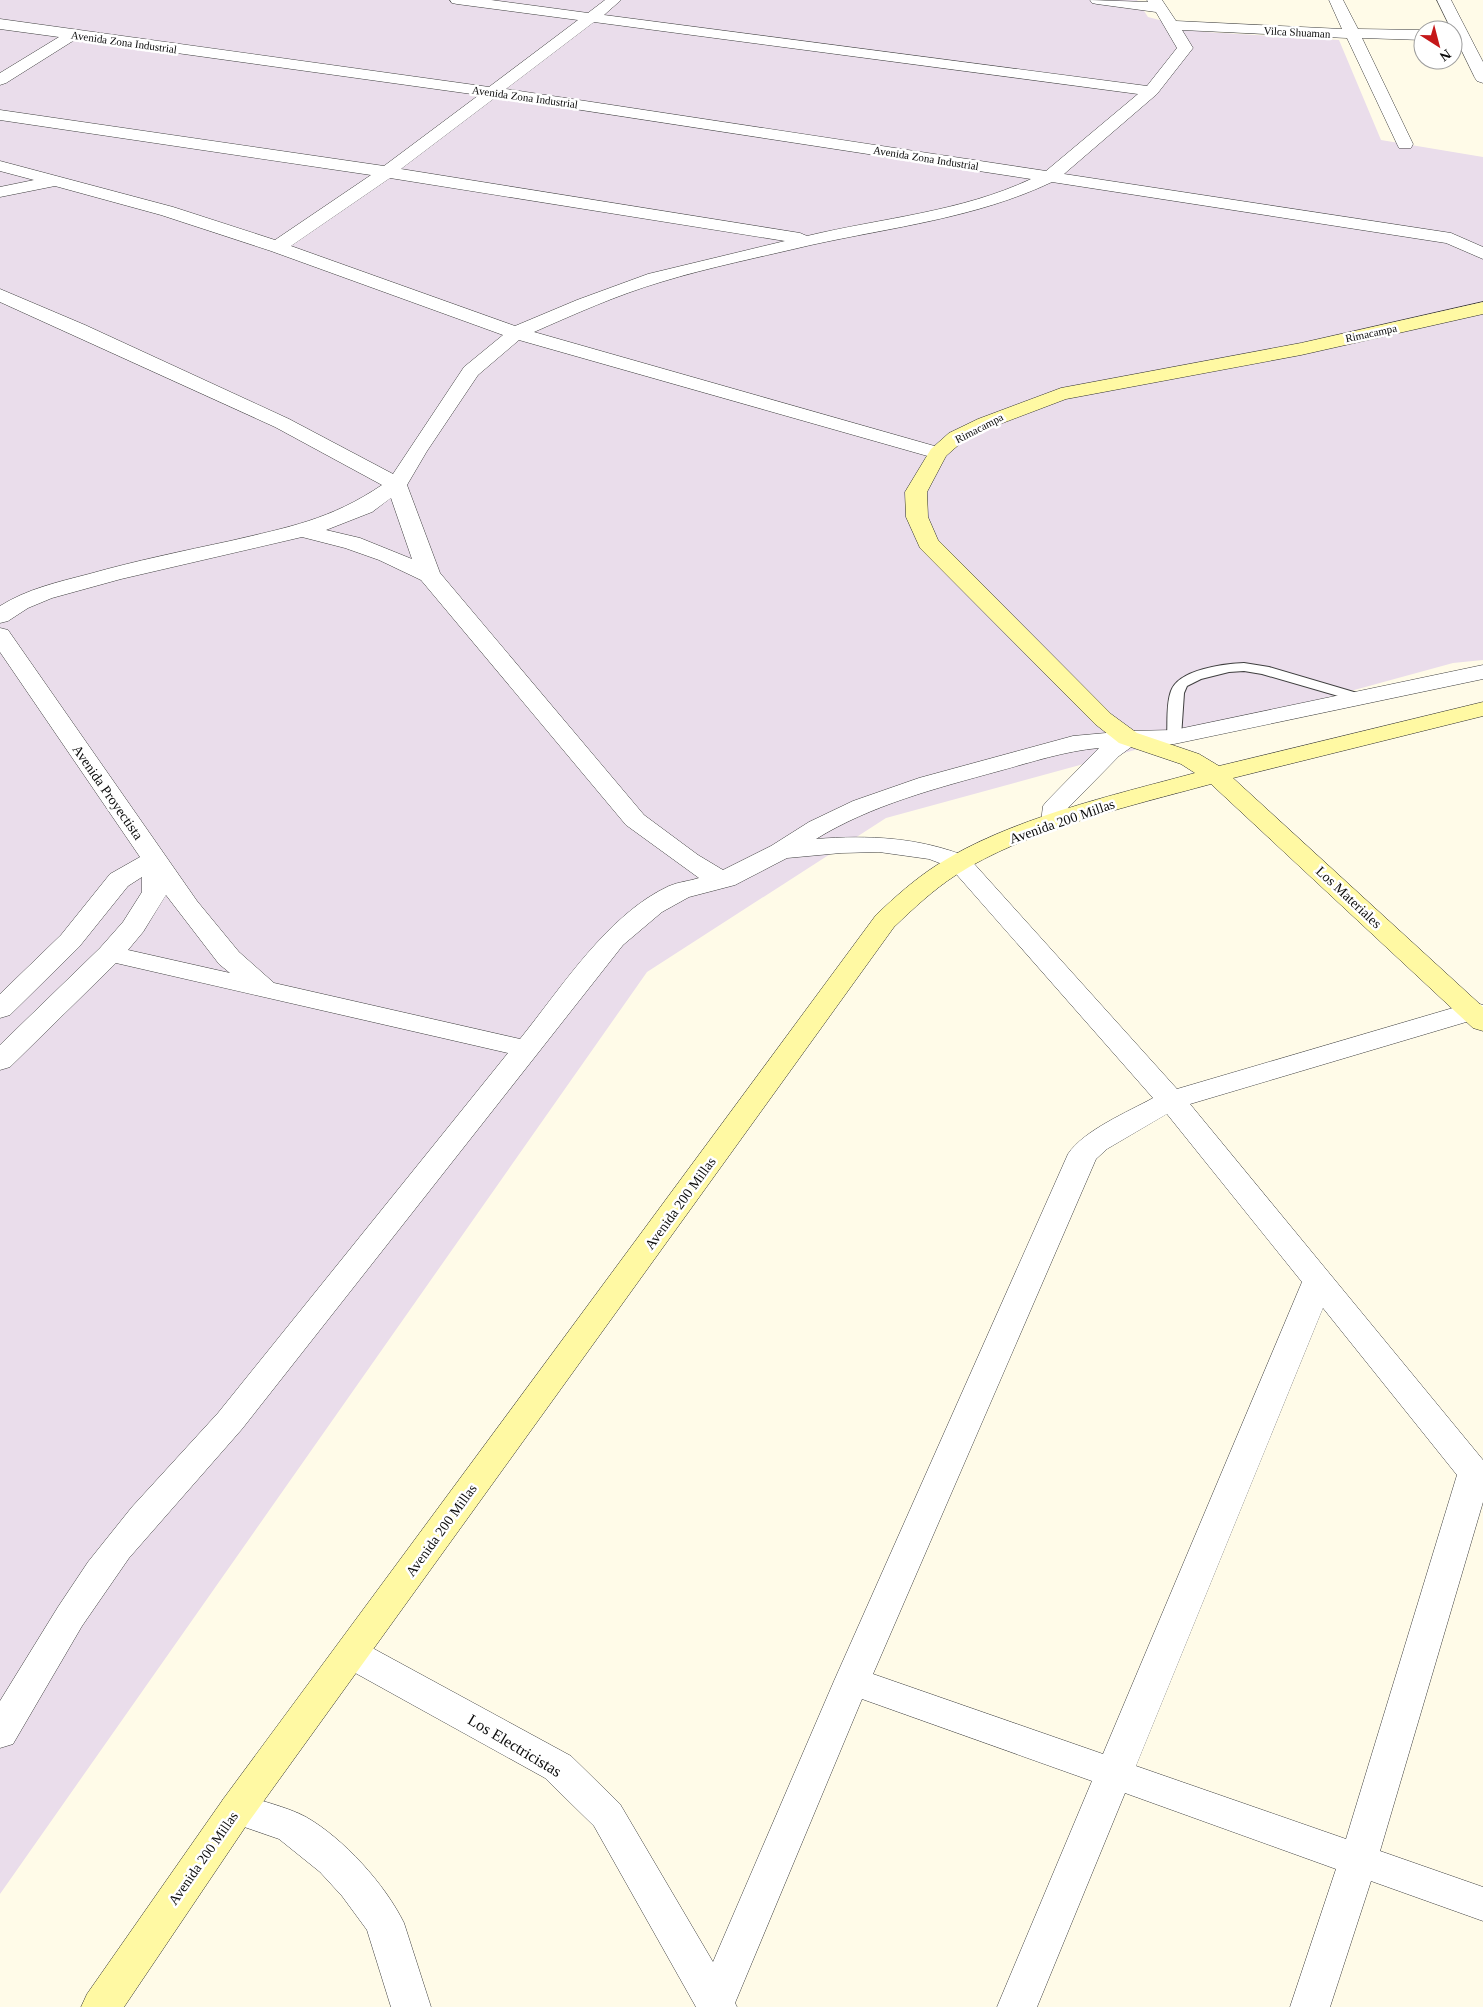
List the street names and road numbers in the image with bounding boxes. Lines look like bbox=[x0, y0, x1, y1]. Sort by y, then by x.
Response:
street label: Vilca Shuaman bbox=[1263, 24, 1331, 40]
street label: Avenida Zona Industrial bbox=[70, 29, 178, 55]
street label: Avenida Zona Industrial bbox=[471, 84, 579, 110]
street label: Avenida Zona Industrial bbox=[872, 144, 980, 172]
street label: Rimacampa bbox=[1344, 322, 1398, 344]
street label: Rimacampa bbox=[953, 411, 1005, 445]
street label: Avenida Proyectista bbox=[69, 742, 146, 843]
street label: Avenida 200 Millas bbox=[1008, 796, 1117, 846]
street label: Los Materiales bbox=[1313, 863, 1384, 931]
street label: Avenida 200 Millas bbox=[642, 1154, 719, 1252]
street label: Avenida 200 Millas bbox=[403, 1481, 480, 1579]
street label: Los Electricistas bbox=[465, 1711, 565, 1780]
street label: Avenida 200 Millas bbox=[166, 1809, 241, 1908]

